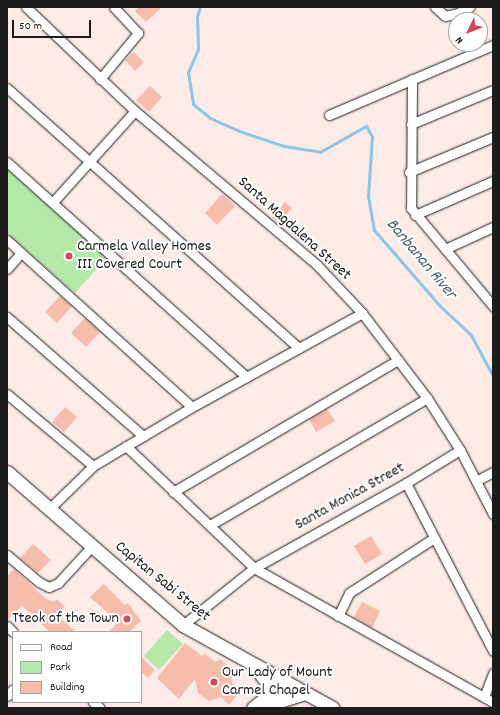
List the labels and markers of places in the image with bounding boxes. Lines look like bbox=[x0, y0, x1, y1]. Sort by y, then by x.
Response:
place label: Carmela Valley Homes III Covered Court bbox=[77, 237, 211, 275]
marker: Carmela Valley Homes III Covered Court bbox=[64, 251, 74, 261]
place label: Tteok of the Town bbox=[12, 609, 119, 629]
marker: Tteok of the Town bbox=[122, 614, 132, 624]
place label: Our Lady of Mount Carmel Chapel bbox=[222, 663, 332, 701]
marker: Our Lady of Mount Carmel Chapel bbox=[209, 677, 219, 687]

